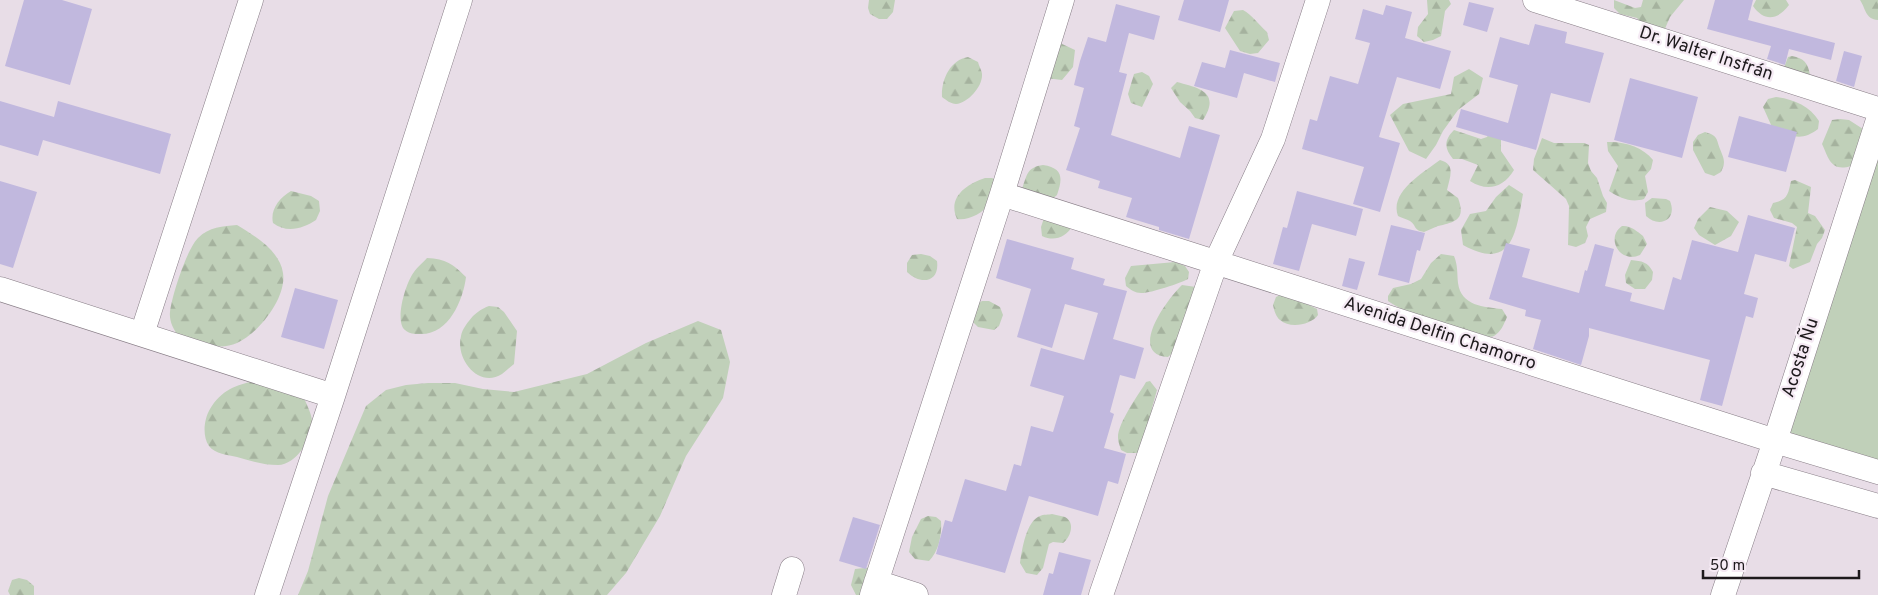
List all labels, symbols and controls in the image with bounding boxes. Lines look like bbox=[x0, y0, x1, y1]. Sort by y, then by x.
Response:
street label: Dr. Walter Insfrán bbox=[1636, 22, 1776, 86]
street label: Avenida Delfin Chamorro bbox=[1341, 292, 1539, 376]
street label: Acosta Ñu bbox=[1775, 315, 1825, 401]
scale bar bbox=[1703, 548, 1859, 580]
text: 50 m bbox=[1710, 557, 1745, 576]

